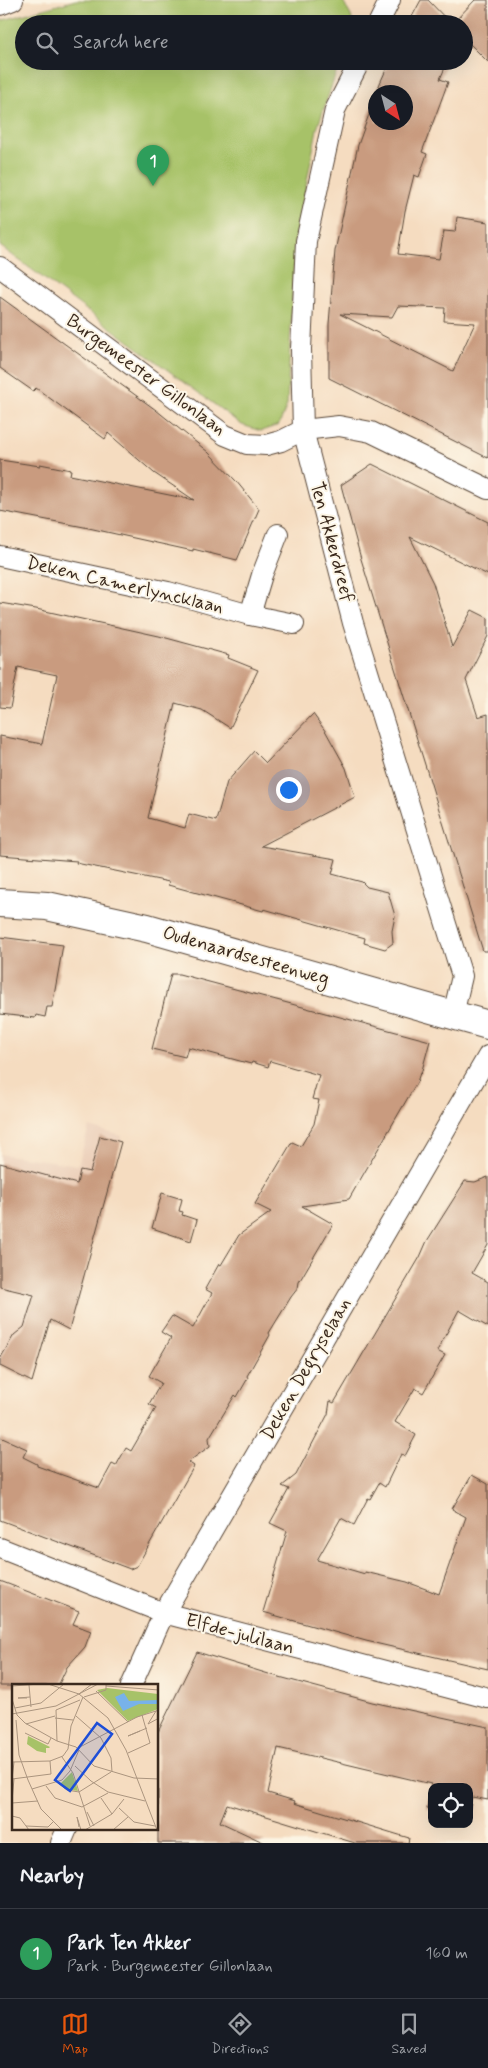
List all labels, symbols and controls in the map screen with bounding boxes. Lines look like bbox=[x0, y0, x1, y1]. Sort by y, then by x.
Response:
search box bbox=[15, 15, 473, 70]
icon: search bbox=[33, 29, 61, 57]
text: Search here bbox=[73, 30, 169, 55]
north arrow bbox=[368, 85, 413, 130]
pin: 1 bbox=[137, 145, 169, 186]
street label: Burgemeester Gillonlaan bbox=[60, 309, 231, 443]
street label: Ten Akkerdreef bbox=[304, 479, 360, 605]
street label: Deken Camerlyncklaan bbox=[24, 550, 226, 620]
your location bbox=[276, 777, 302, 803]
street label: Oudenaardsesteenweg bbox=[159, 920, 332, 994]
street label: Deken Degryselaan bbox=[255, 1293, 360, 1446]
street label: Elfde-julilaan bbox=[183, 1608, 297, 1660]
inset map bbox=[12, 1684, 159, 1830]
map controls bbox=[428, 1783, 473, 1828]
button: locate bbox=[428, 1783, 473, 1828]
text: Nearby bbox=[20, 1862, 84, 1890]
text: Park Ten Akker bbox=[67, 1931, 191, 1956]
text: 1 bbox=[32, 1943, 40, 1964]
text: 160 m bbox=[425, 1943, 468, 1964]
text: Park · Burgemeester Gillonlaan bbox=[67, 1956, 273, 1977]
tab: Map bbox=[61, 2010, 89, 2058]
tab: Directions bbox=[212, 2010, 269, 2058]
tab: Saved bbox=[391, 2010, 427, 2058]

